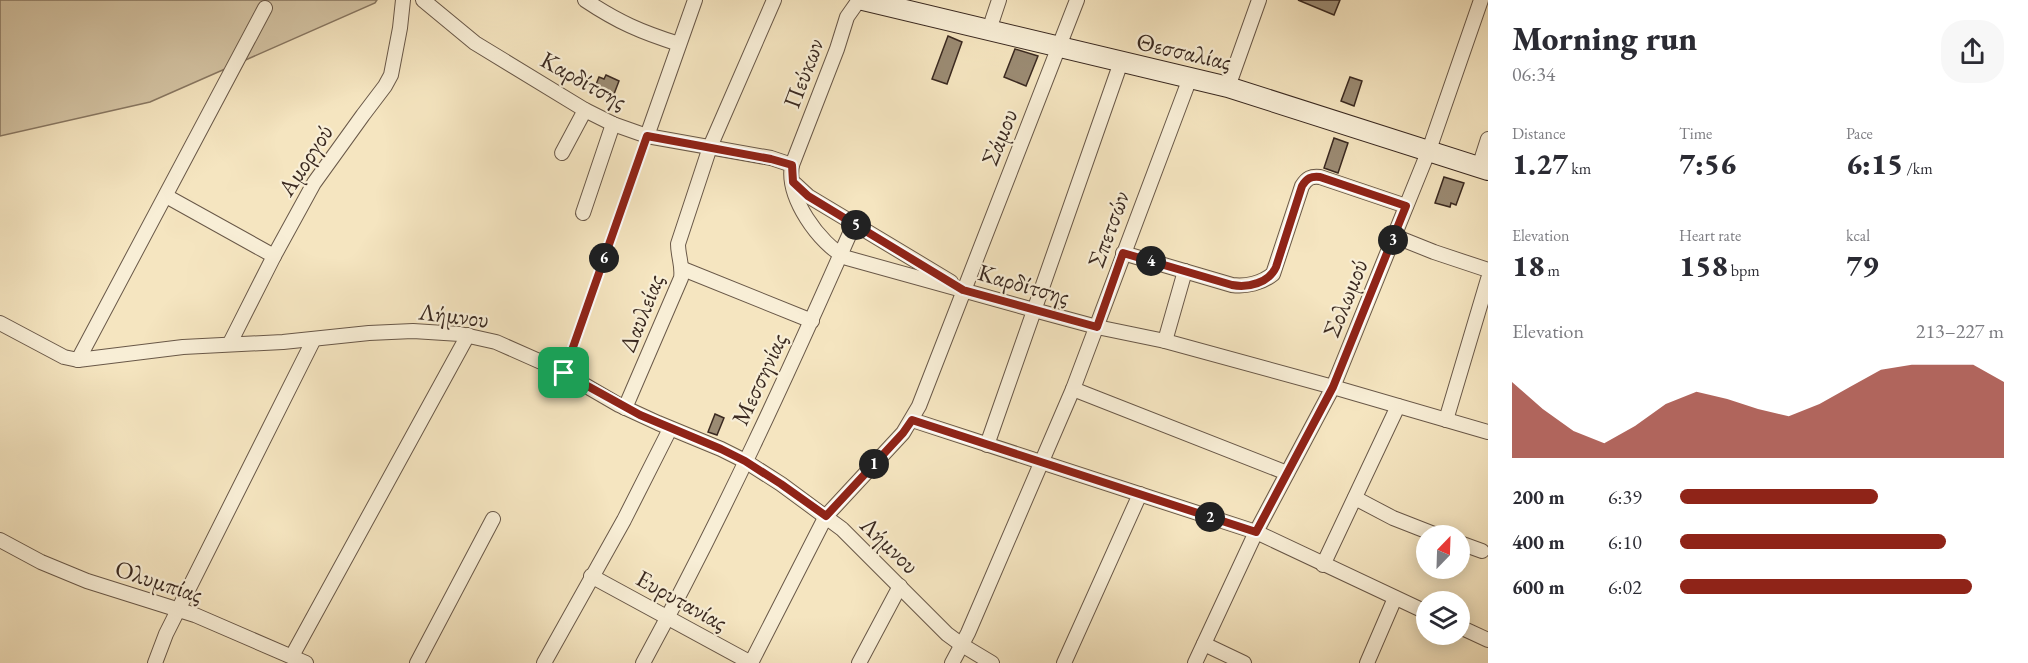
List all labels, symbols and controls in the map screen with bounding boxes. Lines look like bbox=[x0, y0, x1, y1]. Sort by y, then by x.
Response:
text: Morning run bbox=[1512, 17, 1697, 60]
button: share bbox=[1941, 20, 2004, 83]
street label: Θεσσαλίας bbox=[1134, 25, 1234, 77]
street label: Πεύκων bbox=[775, 33, 831, 113]
street label: Καρδίτσης bbox=[535, 44, 633, 116]
text: 06:34 bbox=[1512, 61, 1555, 87]
street label: Σάμου bbox=[974, 104, 1024, 170]
street label: Αμοργού bbox=[270, 118, 340, 203]
text: Distance bbox=[1512, 123, 1565, 144]
text: Time bbox=[1679, 123, 1712, 144]
text: Pace bbox=[1846, 123, 1873, 144]
text: 1.27 bbox=[1512, 144, 1568, 183]
text: 7:56 bbox=[1679, 144, 1736, 183]
text: 6:15 bbox=[1846, 144, 1903, 183]
text: km bbox=[1568, 158, 1591, 179]
text: /km bbox=[1903, 158, 1933, 179]
street label: Σπετσών bbox=[1080, 186, 1136, 272]
pin: 5 bbox=[841, 210, 871, 240]
text: 5 bbox=[852, 214, 860, 235]
pin: 3 bbox=[1378, 225, 1408, 255]
text: Elevation bbox=[1512, 225, 1570, 246]
text: Heart rate bbox=[1679, 225, 1741, 246]
text: kcal bbox=[1846, 225, 1870, 246]
text: 3 bbox=[1389, 229, 1397, 250]
pin: 6 bbox=[589, 243, 619, 273]
pin: 4 bbox=[1136, 246, 1166, 276]
text: 18 bbox=[1512, 246, 1544, 285]
text: 158 bbox=[1679, 246, 1728, 285]
text: 79 bbox=[1846, 246, 1878, 285]
text: 6 bbox=[600, 247, 608, 268]
text: 4 bbox=[1147, 250, 1155, 271]
street label: Σολωμού bbox=[1315, 254, 1375, 342]
street label: Καρδίτσης bbox=[975, 256, 1073, 312]
text: m bbox=[1544, 260, 1560, 281]
text: bpm bbox=[1728, 260, 1760, 281]
street label: Δαυλείας bbox=[611, 269, 671, 357]
street label: Λήμνου bbox=[416, 295, 491, 335]
text: Elevation bbox=[1512, 318, 1584, 344]
text: 213–227 m bbox=[1916, 318, 2004, 344]
street label: Μεσσηνίας bbox=[724, 328, 794, 430]
pin bbox=[538, 347, 589, 398]
icon: arrive bbox=[547, 356, 580, 389]
pin: 1 bbox=[859, 449, 889, 479]
text: 1 bbox=[870, 453, 878, 474]
text: 200 m bbox=[1512, 484, 1565, 510]
text: 6:39 bbox=[1608, 484, 1642, 510]
pin: 2 bbox=[1195, 502, 1225, 532]
text: 2 bbox=[1206, 506, 1214, 527]
street label: Λήμνου bbox=[853, 509, 926, 581]
north arrow bbox=[1416, 525, 1470, 579]
map controls bbox=[1416, 525, 1470, 645]
text: 400 m bbox=[1512, 529, 1565, 555]
text: 6:10 bbox=[1608, 529, 1642, 555]
street label: Ολυμπίας bbox=[111, 552, 207, 610]
street label: Ευρυτανίας bbox=[631, 562, 733, 638]
text: 600 m bbox=[1512, 574, 1565, 600]
text: 6:02 bbox=[1608, 574, 1642, 600]
button: layers bbox=[1416, 591, 1470, 645]

